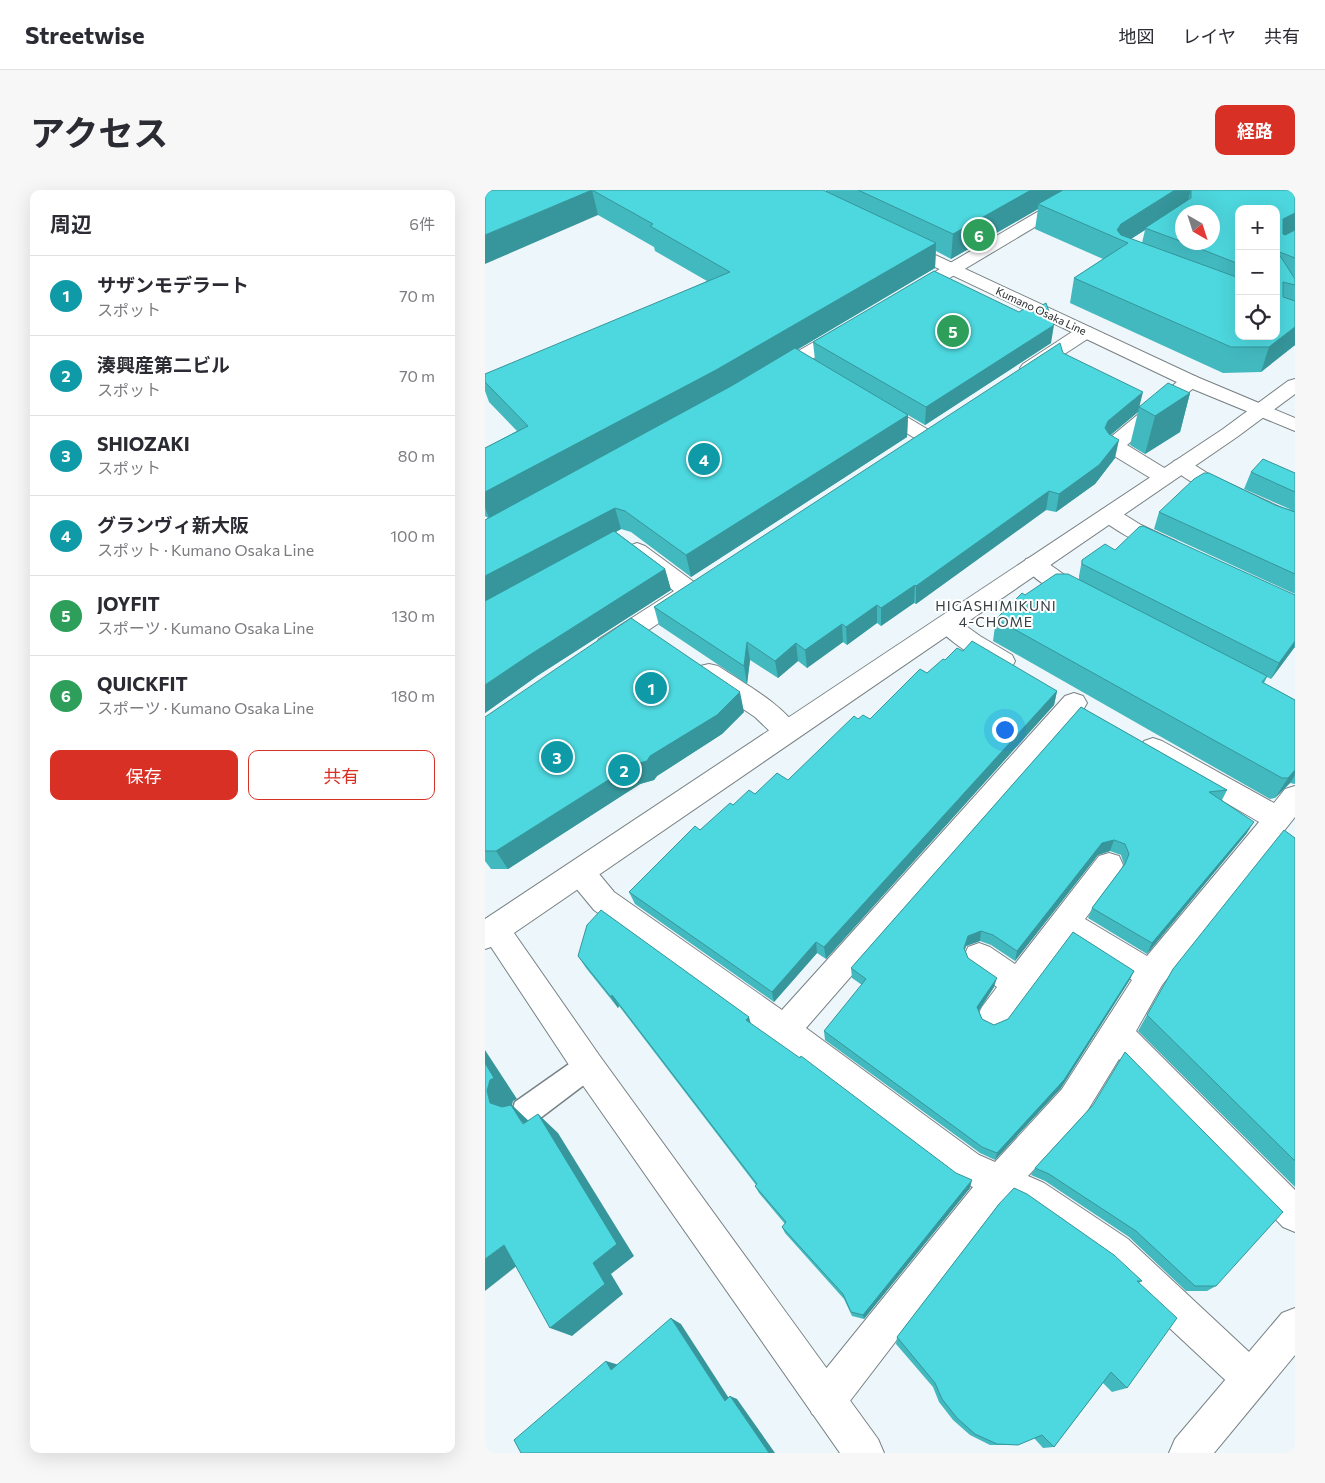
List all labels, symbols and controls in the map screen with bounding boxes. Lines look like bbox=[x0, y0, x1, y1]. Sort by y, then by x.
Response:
text: Streetwise bbox=[25, 20, 145, 49]
text: 地図 bbox=[1119, 25, 1155, 47]
text: レイヤ bbox=[1183, 25, 1236, 47]
text: 共有 bbox=[1264, 25, 1300, 47]
button: 経路 bbox=[1215, 105, 1295, 155]
text: アクセス bbox=[30, 110, 168, 153]
north arrow bbox=[1175, 205, 1220, 250]
map controls bbox=[1235, 205, 1280, 340]
button: + bbox=[1235, 205, 1280, 250]
text: 周辺 bbox=[50, 211, 92, 236]
text: 6件 bbox=[409, 214, 435, 233]
pin: 6 bbox=[963, 216, 995, 254]
button: − bbox=[1235, 250, 1280, 295]
text: サザンモデラート bbox=[97, 273, 249, 296]
street label: Kumano Osaka Line bbox=[994, 284, 1089, 337]
text: 1 bbox=[62, 286, 70, 305]
text: 70 m bbox=[399, 286, 435, 305]
button: locate bbox=[1235, 295, 1280, 340]
text: スポット bbox=[97, 300, 161, 319]
pin: 5 bbox=[937, 312, 969, 350]
text: 湊興産第二ビル bbox=[97, 353, 230, 376]
text: 2 bbox=[61, 366, 71, 385]
text: 70 m bbox=[399, 366, 435, 385]
text: スポット bbox=[97, 380, 161, 399]
text: SHIOZAKI bbox=[97, 432, 190, 455]
pin: 4 bbox=[688, 440, 720, 478]
text: 3 bbox=[61, 446, 71, 465]
text: 80 m bbox=[398, 446, 435, 465]
text: スポット bbox=[97, 458, 161, 477]
text: グランヴィ新大阪 bbox=[97, 513, 249, 536]
text: 4 bbox=[61, 526, 71, 545]
text: 100 m bbox=[390, 526, 435, 545]
text: スポット · Kumano Osaka Line bbox=[97, 540, 314, 559]
text: JOYFIT bbox=[97, 592, 160, 615]
district label: HIGASHIMIKUNI 4-CHOME bbox=[935, 597, 1057, 630]
text: 5 bbox=[61, 606, 71, 625]
text: 130 m bbox=[392, 606, 435, 625]
text: スポーツ · Kumano Osaka Line bbox=[97, 618, 314, 637]
pin: 1 bbox=[635, 669, 667, 707]
text: QUICKFIT bbox=[97, 672, 188, 695]
text: 6 bbox=[61, 686, 71, 705]
text: 180 m bbox=[391, 686, 435, 705]
text: スポーツ · Kumano Osaka Line bbox=[97, 698, 314, 717]
your location bbox=[992, 717, 1018, 743]
pin: 3 bbox=[541, 738, 573, 776]
button: 保存 bbox=[50, 750, 238, 800]
button: 共有 bbox=[248, 750, 435, 800]
pin: 2 bbox=[608, 751, 640, 789]

